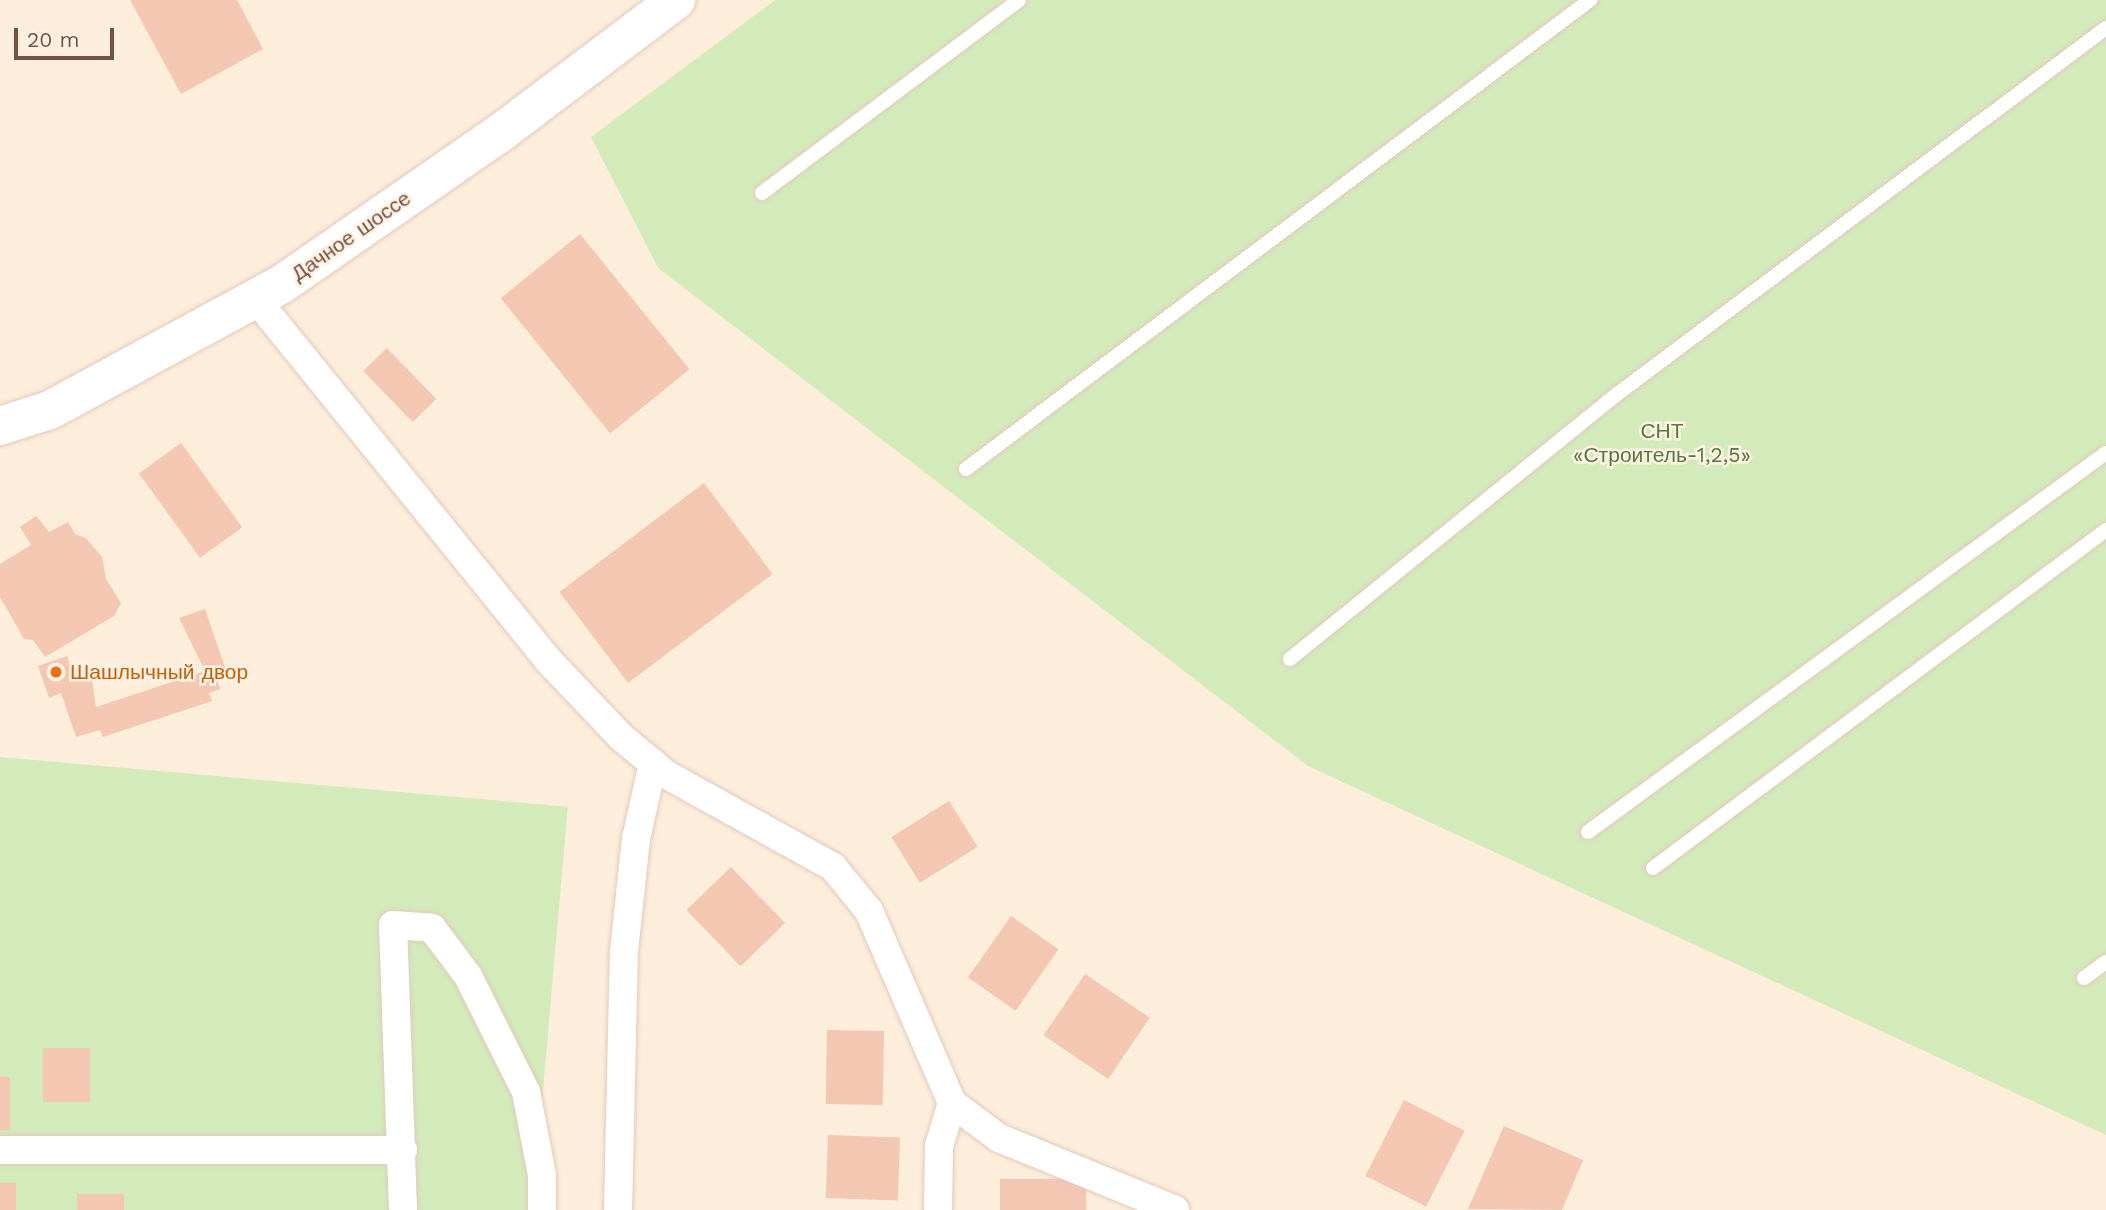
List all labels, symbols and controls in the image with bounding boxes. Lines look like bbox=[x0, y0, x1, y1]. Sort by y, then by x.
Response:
scale bar bbox=[18, 14, 117, 58]
text: 20 m bbox=[27, 27, 79, 52]
street label: Дачное шоссе bbox=[287, 186, 415, 286]
park label: СНТ «Строитель-1,2,5» bbox=[1573, 418, 1751, 468]
place label: Шашлычный двор bbox=[70, 659, 248, 685]
marker: Шашлычный двор bbox=[48, 664, 64, 680]

